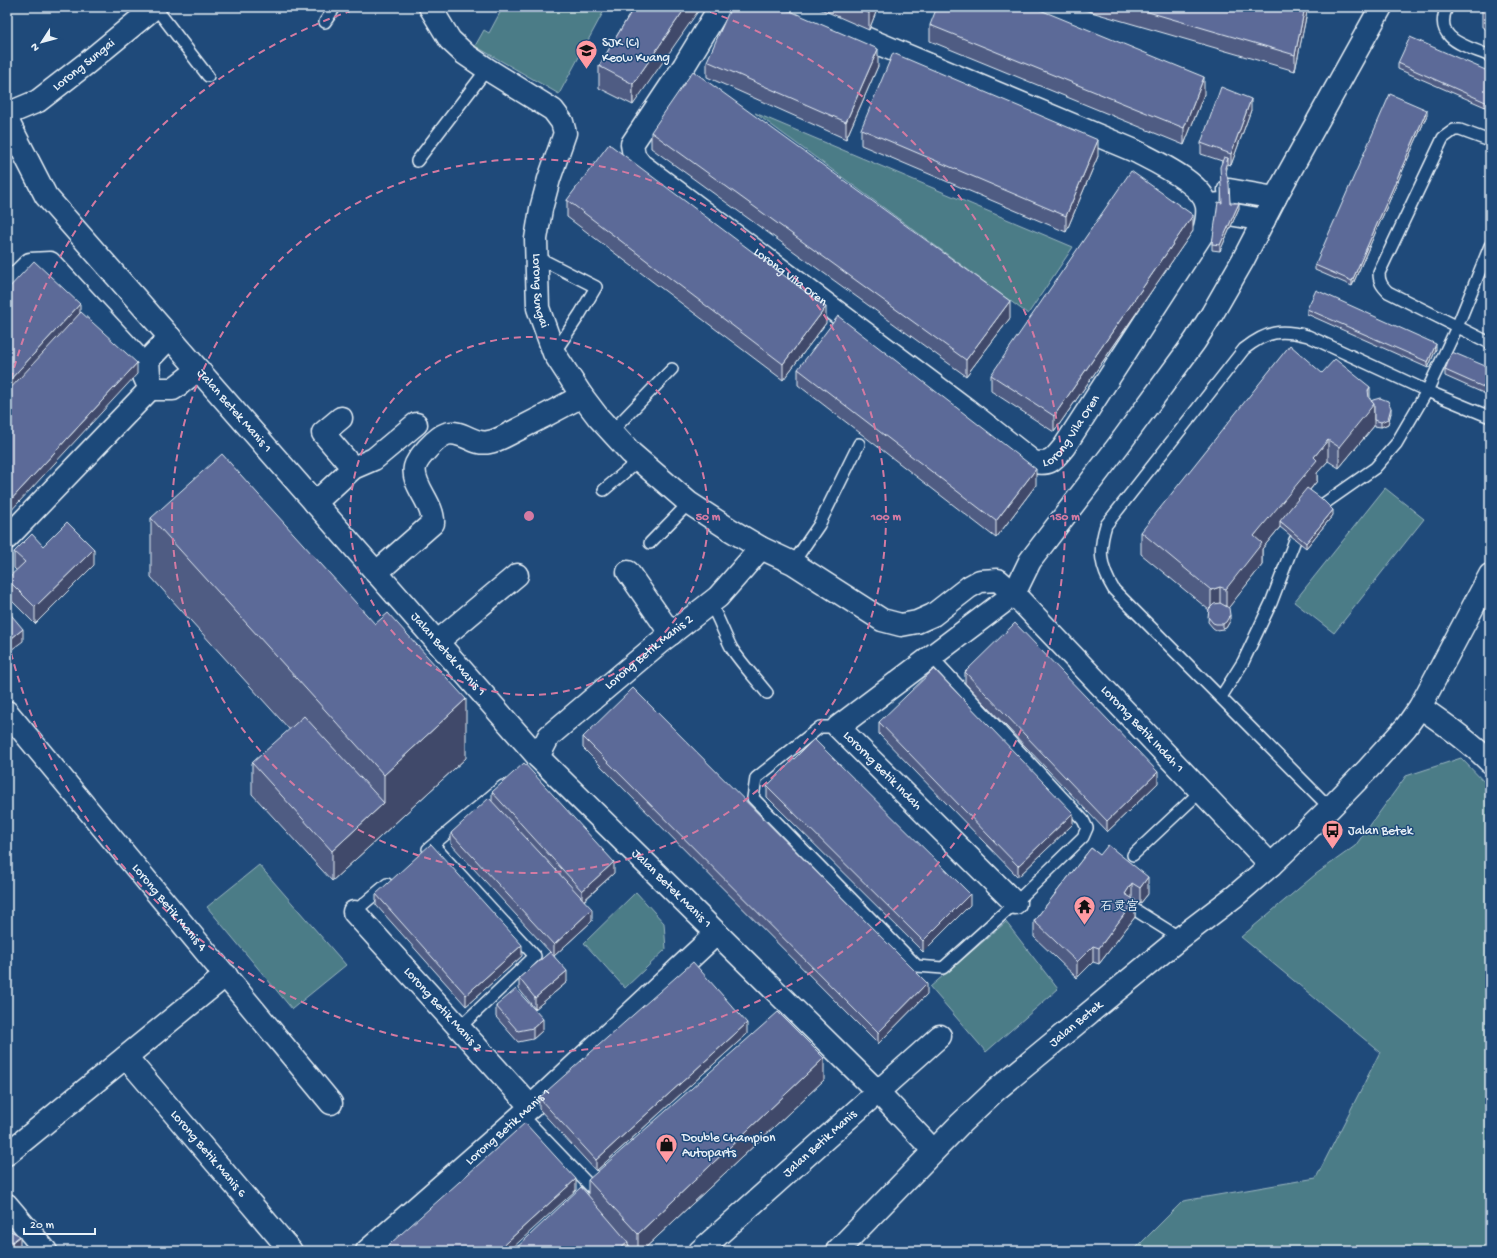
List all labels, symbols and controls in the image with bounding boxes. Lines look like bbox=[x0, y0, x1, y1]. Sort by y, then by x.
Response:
north arrow bbox=[22, 22, 62, 62]
street label: Lorong Sungai bbox=[50, 35, 118, 94]
place label: SJK (C) Keow Kuang bbox=[602, 36, 670, 66]
school or university icon: SJK (C) Keow Kuang bbox=[574, 37, 600, 70]
text: N bbox=[29, 40, 42, 53]
street label: Lorong Vila Oren bbox=[750, 245, 831, 310]
street label: Lorong Sungai bbox=[529, 253, 552, 330]
street label: Jalan Betek Manis 1 bbox=[194, 366, 275, 456]
street label: Lorong Vila Oren bbox=[1042, 391, 1104, 470]
centre of rings bbox=[522, 509, 536, 523]
text: 50 m bbox=[696, 511, 721, 525]
text: 100 m bbox=[870, 511, 901, 525]
text: 150 m bbox=[1049, 511, 1080, 525]
street label: Jalan Betek Manis 1 bbox=[407, 609, 489, 699]
street label: Lorong Betik Manis 2 bbox=[602, 611, 696, 693]
street label: Lororng Betik Indah 1 bbox=[1098, 683, 1187, 776]
street label: Lororng Betik Indah bbox=[839, 728, 925, 814]
bus stop icon: Jalan Betek bbox=[1320, 818, 1346, 851]
place label: Jalan Betek bbox=[1348, 824, 1414, 839]
street label: Jalan Betek Manis 1 bbox=[628, 846, 715, 931]
street label: Lorong Betik Manis 4 bbox=[128, 861, 210, 954]
temple icon: 石灵宫 bbox=[1072, 894, 1098, 927]
place label: 石灵宫 bbox=[1100, 899, 1139, 915]
street label: Lorong Betik Manis 2 bbox=[400, 964, 485, 1056]
street label: Jalan Betek bbox=[1046, 997, 1107, 1050]
street label: Lorong Betik Manis 1 bbox=[463, 1085, 553, 1168]
street label: Jalan Betik Manis bbox=[780, 1106, 861, 1181]
street label: Lorong Betik Manis 6 bbox=[167, 1107, 250, 1201]
place label: Double Champion Autoparts bbox=[681, 1131, 776, 1161]
shop icon: Double Champion Autoparts bbox=[654, 1132, 680, 1165]
scale bar bbox=[24, 1210, 95, 1236]
text: 20 m bbox=[30, 1219, 55, 1233]

